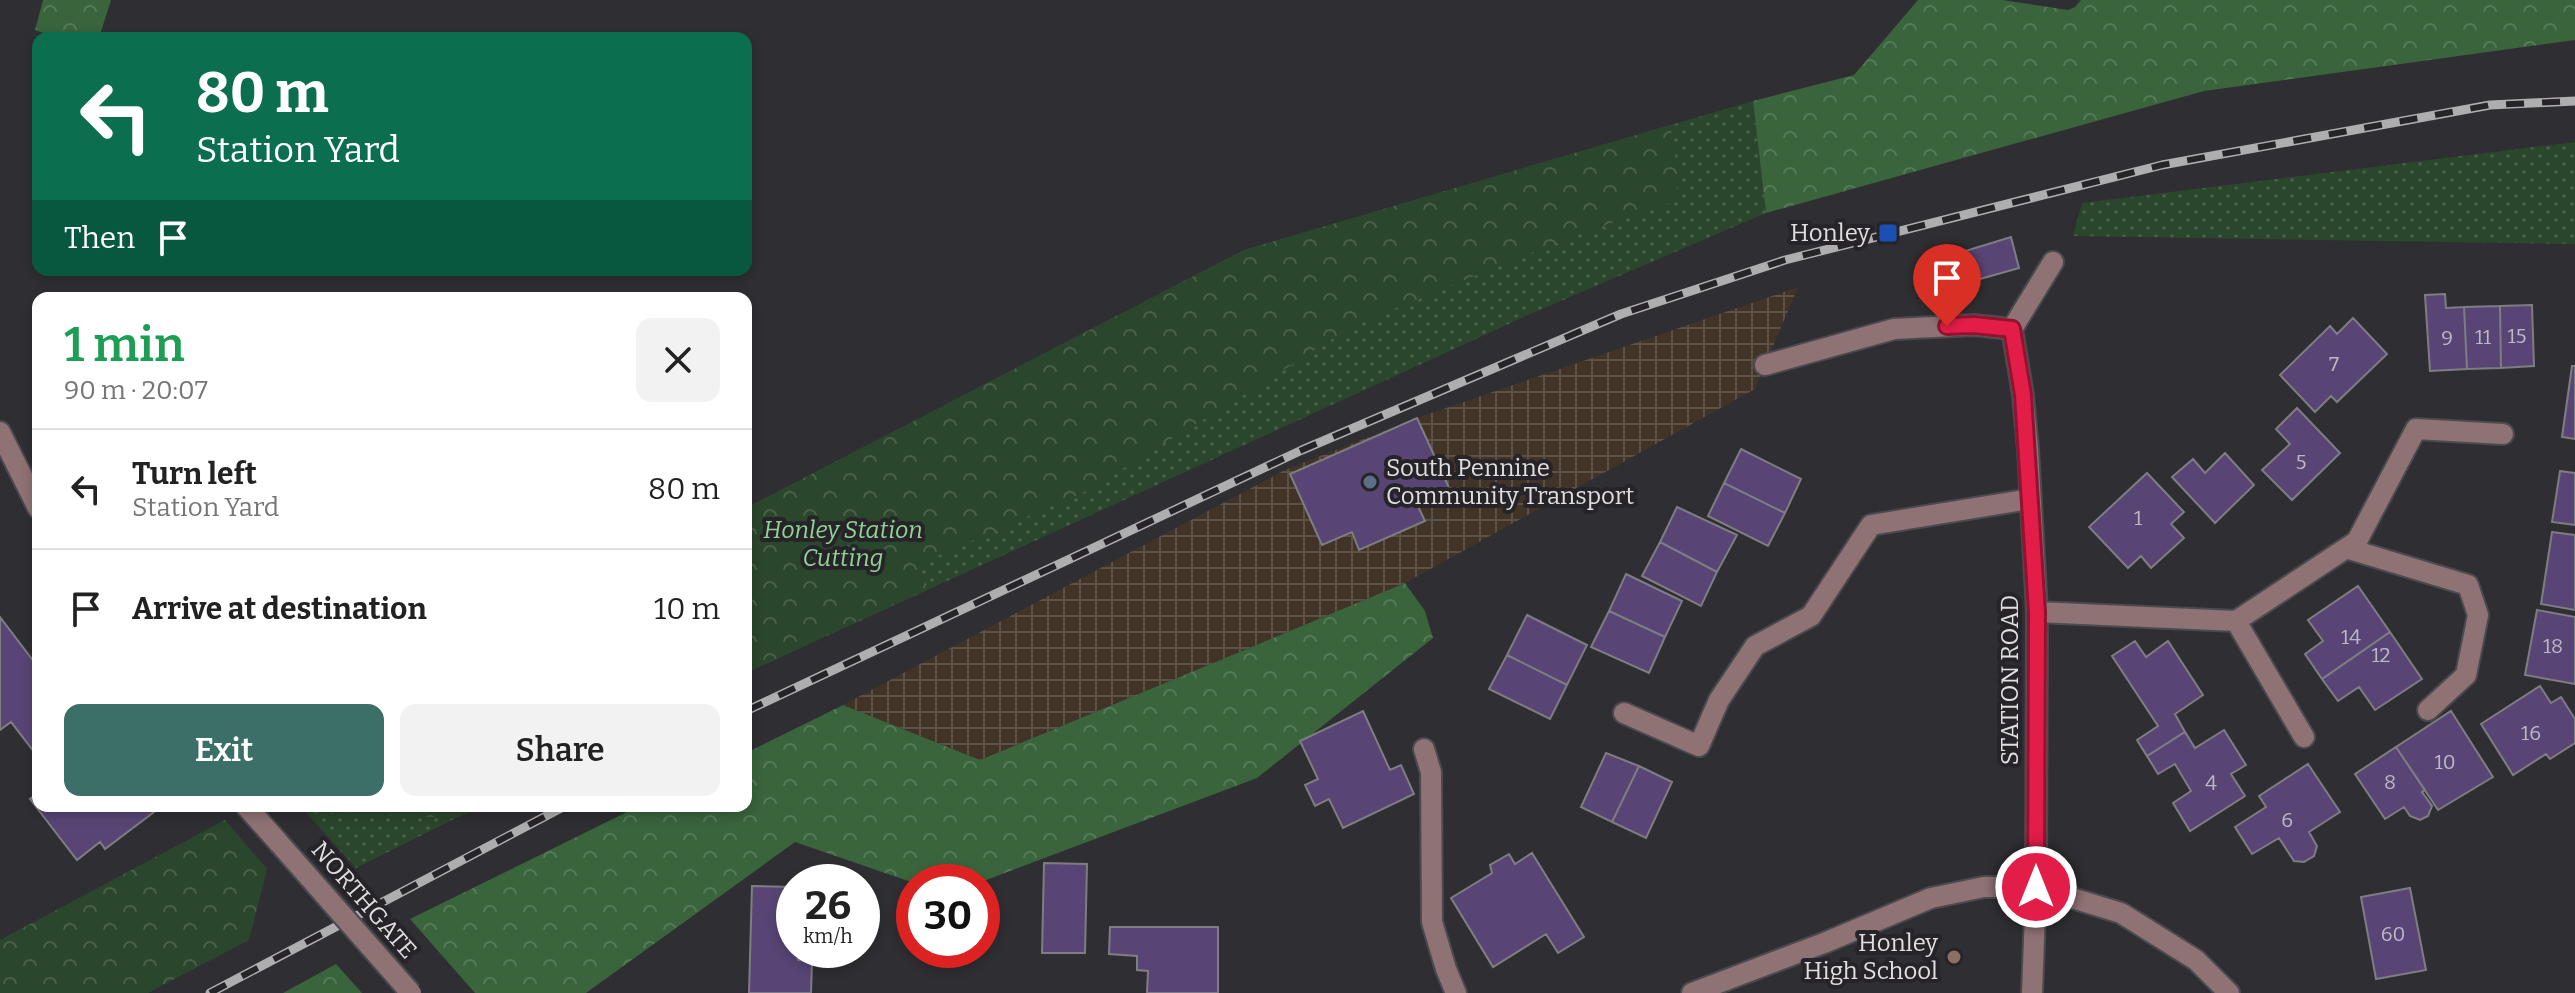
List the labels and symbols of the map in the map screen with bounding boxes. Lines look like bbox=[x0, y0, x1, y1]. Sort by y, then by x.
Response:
place label: Honley bbox=[1790, 219, 1870, 247]
marker: Honley bbox=[1877, 222, 1899, 244]
pin bbox=[1913, 244, 1981, 326]
house number: 15 bbox=[2508, 324, 2526, 348]
house number: 11 bbox=[2475, 325, 2491, 349]
house number: 9 bbox=[2441, 326, 2453, 350]
house number: 7 bbox=[2329, 352, 2339, 376]
house number: 5 bbox=[2296, 450, 2306, 474]
place label: South Pennine Community Transport bbox=[1386, 454, 1634, 510]
marker: South Pennine Community Transport bbox=[1361, 473, 1379, 491]
house number: 1 bbox=[2134, 506, 2142, 530]
park label: Honley Station Cutting bbox=[763, 516, 923, 572]
street label: STATION ROAD bbox=[1996, 595, 2024, 765]
house number: 14 bbox=[2341, 625, 2361, 649]
house number: 18 bbox=[2543, 634, 2563, 658]
house number: 12 bbox=[2372, 643, 2391, 667]
house number: 16 bbox=[2521, 721, 2541, 745]
house number: 10 bbox=[2435, 750, 2455, 774]
house number: 8 bbox=[2384, 770, 2396, 794]
house number: 4 bbox=[2205, 771, 2217, 795]
house number: 6 bbox=[2281, 808, 2293, 832]
street label: NORTHGATE bbox=[306, 836, 422, 964]
position arrow bbox=[1994, 845, 2078, 929]
speed limit sign: 30 bbox=[896, 864, 1000, 968]
house number: 60 bbox=[2381, 922, 2405, 946]
place label: Honley High School bbox=[1804, 929, 1938, 985]
marker: Honley High School bbox=[1945, 948, 1963, 966]

